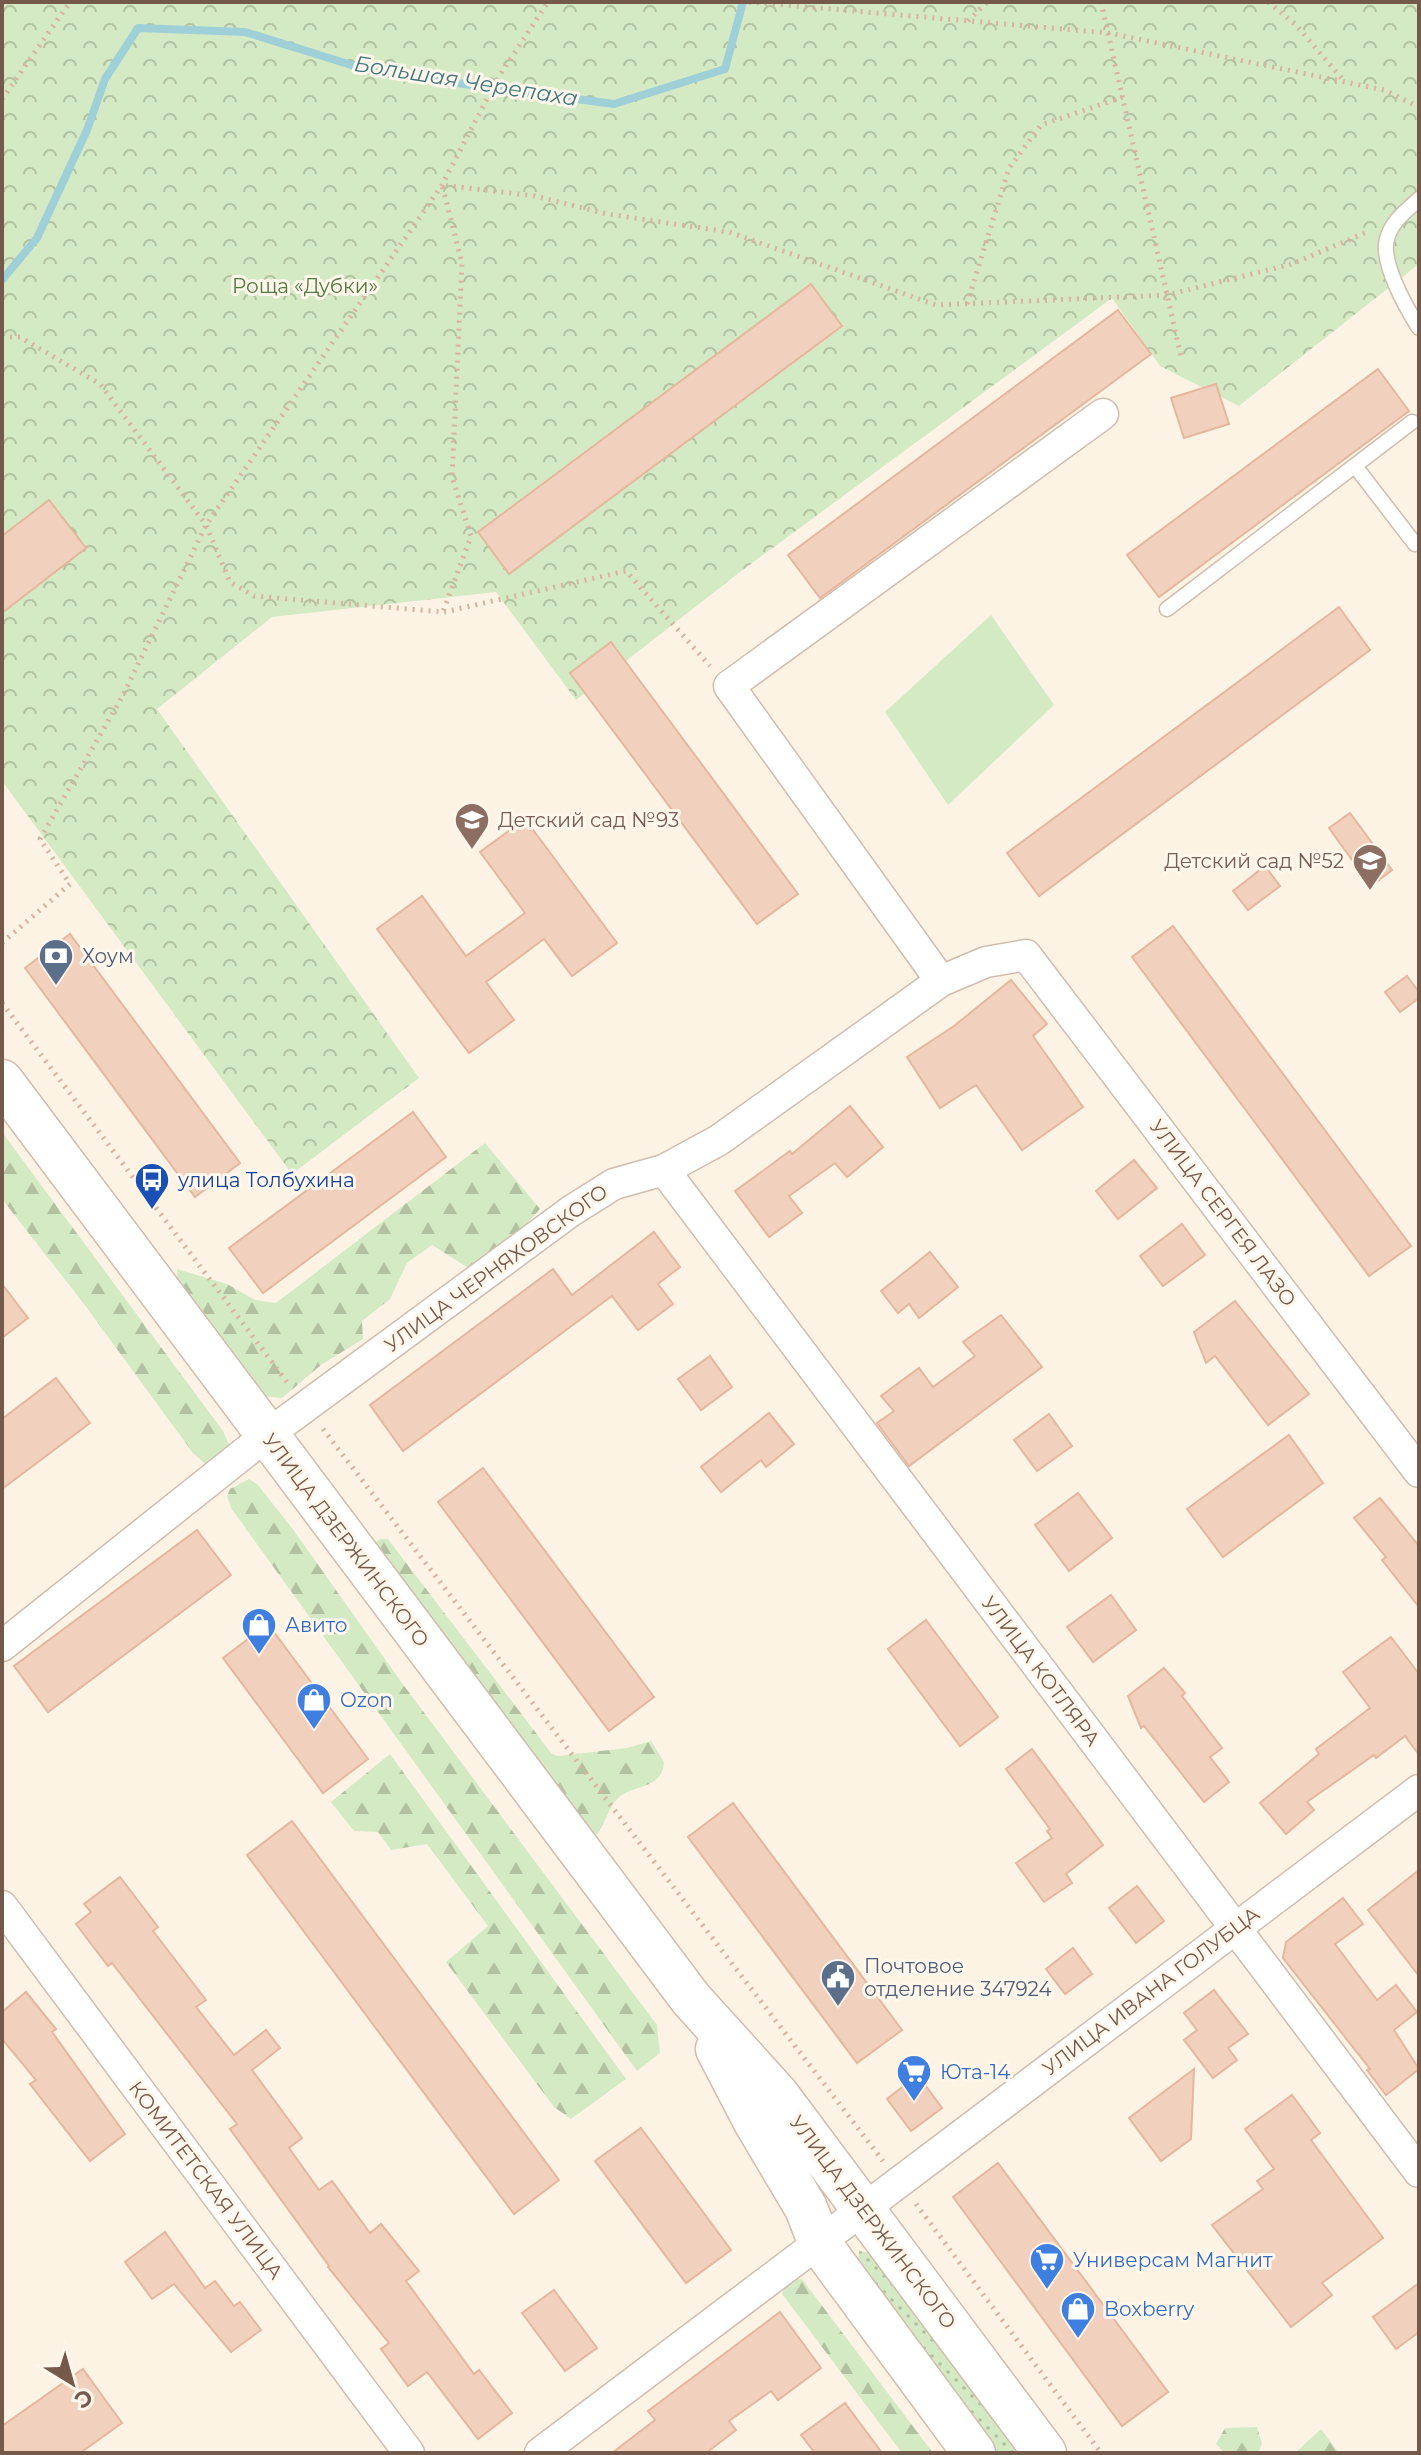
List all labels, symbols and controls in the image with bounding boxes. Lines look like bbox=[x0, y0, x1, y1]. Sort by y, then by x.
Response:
water label: Большая Черепаха bbox=[352, 50, 580, 112]
park label: Роща «Дубки» bbox=[232, 274, 378, 298]
school or university icon: Детский сад №93 bbox=[453, 801, 491, 851]
place label: Детский сад №93 bbox=[498, 808, 679, 832]
school or university icon: Детский сад №52 bbox=[1351, 842, 1389, 892]
place label: Детский сад №52 bbox=[1164, 849, 1344, 873]
bank icon: Хоум bbox=[37, 937, 75, 987]
place label: Хоум bbox=[82, 944, 134, 968]
street label: УЛИЦА СЕРГЕЯ ЛАЗО bbox=[1145, 1115, 1301, 1311]
bus stop icon: улица Толбухина bbox=[133, 1161, 171, 1211]
place label: улица Толбухина bbox=[177, 1168, 355, 1192]
street label: УЛИЦА ЧЕРНЯХОВСКОГО bbox=[380, 1179, 612, 1357]
street label: УЛИЦА ДЗЕРЖИНСКОГО bbox=[258, 1428, 434, 1652]
street label: УЛИЦА КОТЛЯРА bbox=[977, 1591, 1105, 1751]
shop icon: Авито bbox=[240, 1606, 278, 1656]
place label: Авито bbox=[285, 1613, 348, 1637]
shop icon: Ozon bbox=[295, 1681, 333, 1731]
place label: Ozon bbox=[340, 1688, 393, 1712]
street label: УЛИЦА ИВАНА ГОЛУБЦА bbox=[1038, 1901, 1264, 2080]
place label: Почтовое отделение 347924 bbox=[864, 1954, 1052, 2001]
public building icon: Почтовое отделение 347924 bbox=[819, 1958, 857, 2008]
supermarket icon: Юта-14 bbox=[895, 2053, 933, 2103]
place label: Юта-14 bbox=[940, 2060, 1010, 2084]
street label: КОМИТЕТСКАЯ УЛИЦА bbox=[124, 2076, 288, 2284]
street label: УЛИЦА ДЗЕРЖИНСКОГО bbox=[785, 2110, 961, 2334]
supermarket icon: Универсам Магнит bbox=[1028, 2241, 1066, 2291]
place label: Универсам Магнит bbox=[1073, 2248, 1273, 2272]
shop icon: Boxberry bbox=[1059, 2290, 1097, 2340]
place label: Boxberry bbox=[1104, 2297, 1194, 2321]
north arrow bbox=[32, 2343, 112, 2423]
text: С bbox=[69, 2383, 98, 2414]

